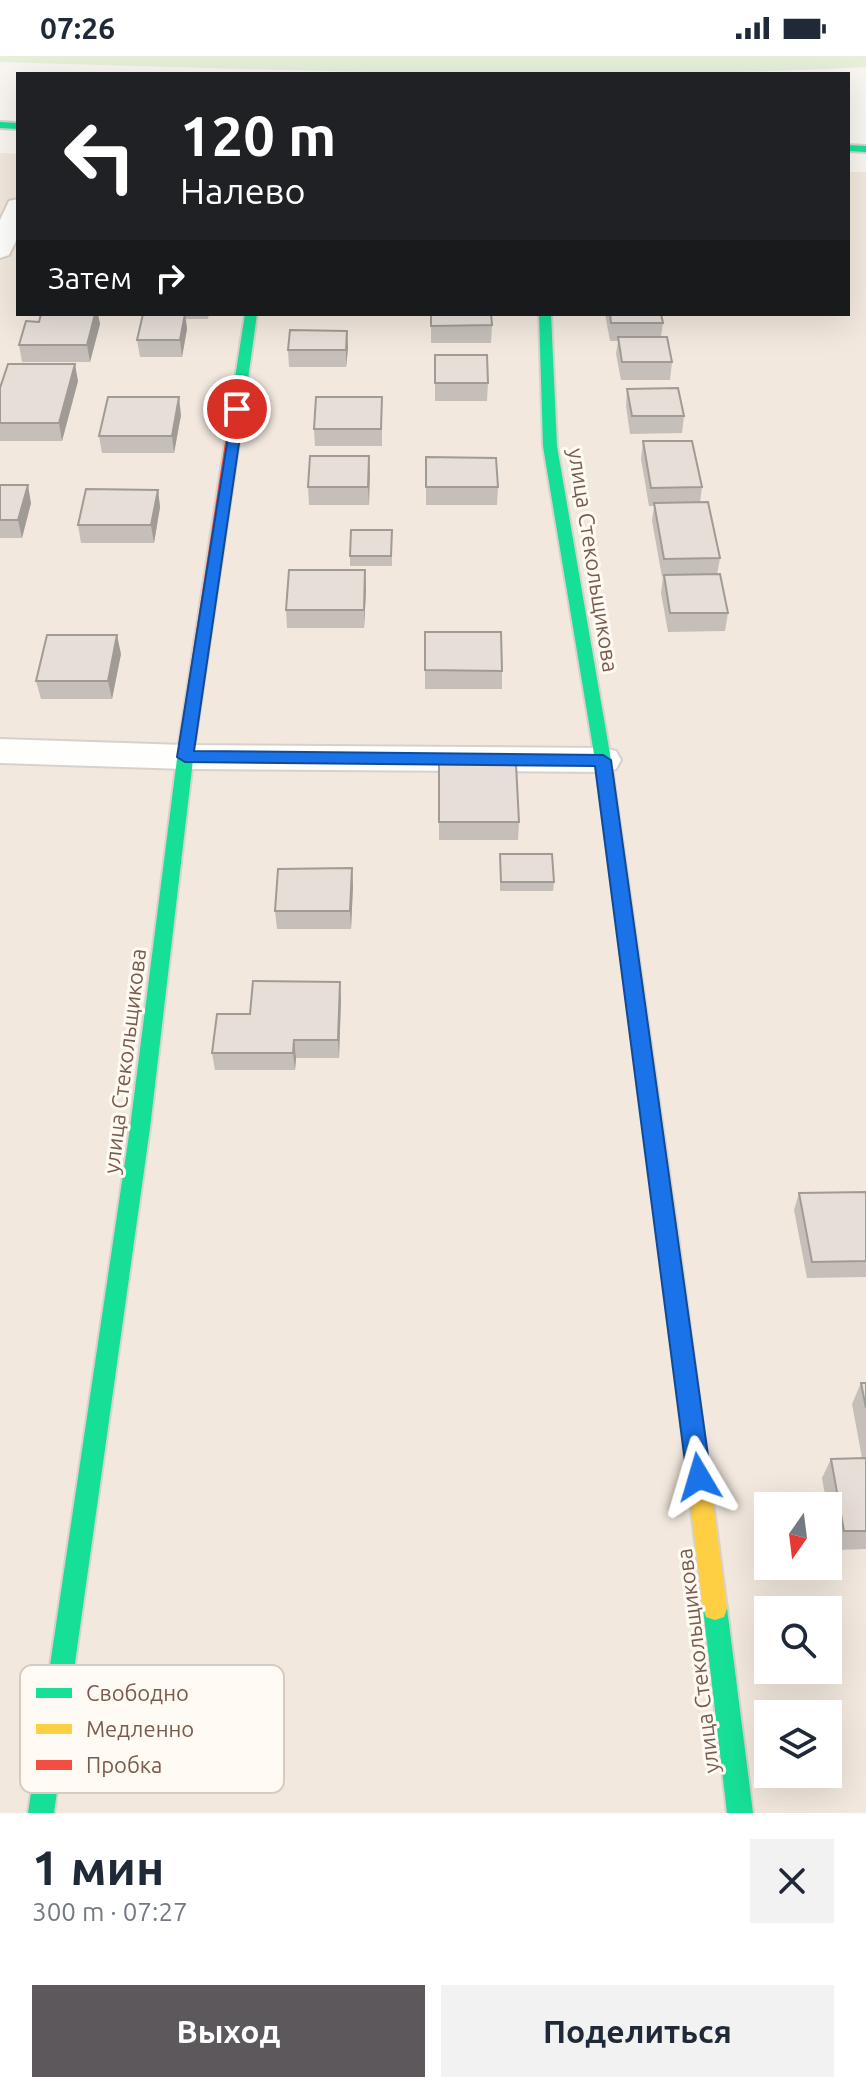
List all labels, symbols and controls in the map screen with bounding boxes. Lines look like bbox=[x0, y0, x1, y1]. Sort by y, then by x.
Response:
text: 07:26 bbox=[40, 11, 115, 45]
icon: left bbox=[48, 104, 152, 208]
text: 120 m bbox=[180, 104, 336, 167]
text: Налево bbox=[180, 170, 305, 211]
icon: right bbox=[148, 256, 192, 300]
text: Затем bbox=[48, 261, 132, 295]
pin bbox=[203, 375, 271, 443]
icon: arrive bbox=[215, 387, 259, 431]
street label: улица Стекольщикова bbox=[564, 446, 624, 674]
street label: улица Стекольщикова bbox=[98, 947, 150, 1175]
position arrow bbox=[657, 1435, 741, 1519]
north arrow bbox=[754, 1492, 842, 1580]
map controls bbox=[754, 1492, 842, 1788]
street label: улица Стекольщикова bbox=[671, 1547, 723, 1775]
button: search bbox=[754, 1596, 842, 1684]
legend bbox=[20, 1665, 284, 1793]
text: Свободно bbox=[86, 1680, 189, 1705]
button: layers bbox=[754, 1700, 842, 1788]
text: Медленно bbox=[86, 1716, 194, 1741]
text: Пробка bbox=[86, 1752, 162, 1777]
button: close bbox=[750, 1839, 834, 1923]
text: 1 мин bbox=[32, 1840, 164, 1894]
text: 300 m · 07:27 bbox=[32, 1897, 188, 1926]
button: Выход bbox=[32, 1985, 425, 2077]
button: Поделиться bbox=[441, 1985, 834, 2077]

